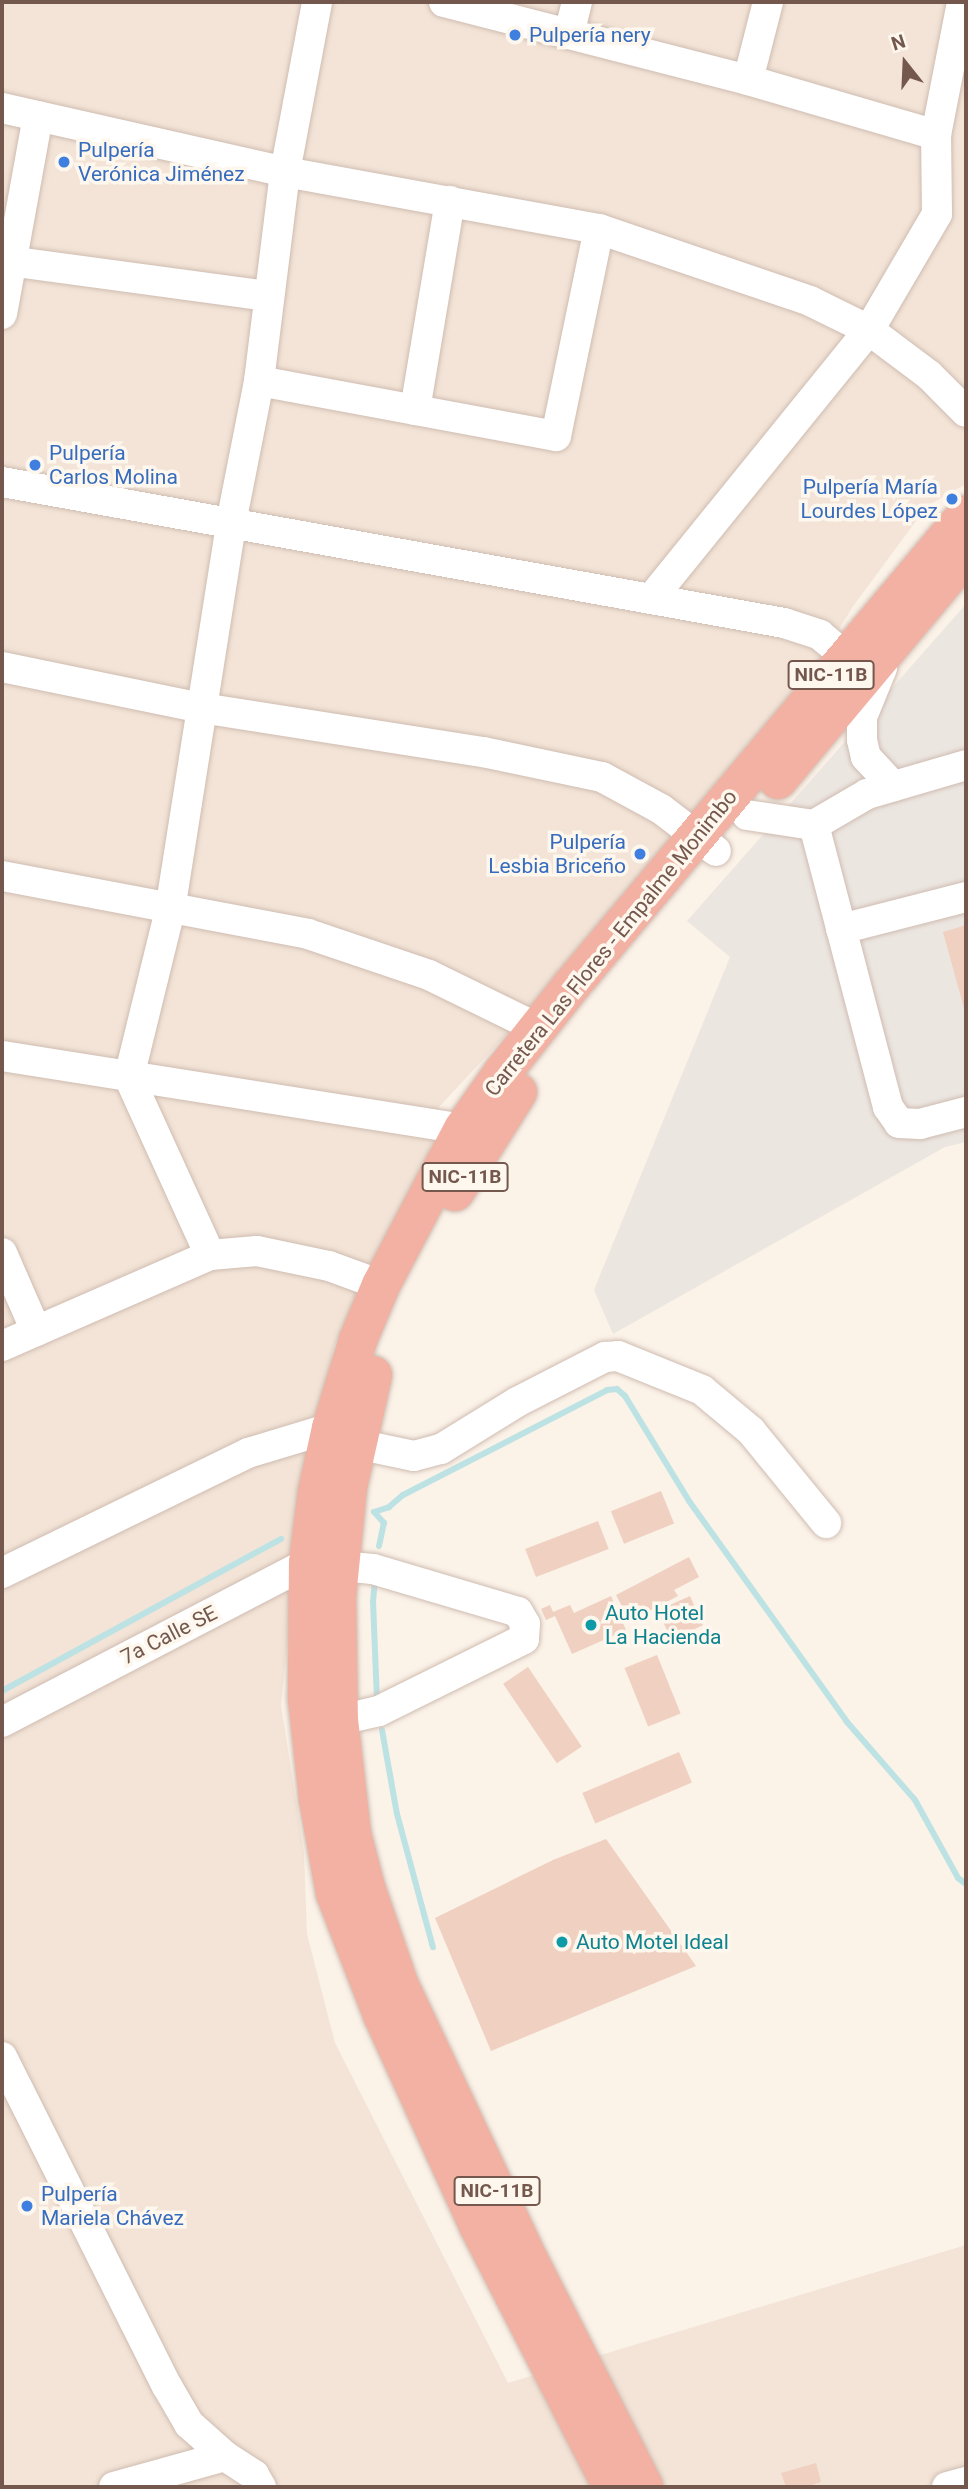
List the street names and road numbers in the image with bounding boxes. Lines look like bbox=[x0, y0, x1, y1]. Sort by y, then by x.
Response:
road number: NIC-11B bbox=[787, 660, 875, 690]
street label: Carretera Las Flores - Empalme Monimbo bbox=[479, 785, 743, 1101]
road number: NIC-11B bbox=[421, 1162, 509, 1192]
street label: 7a Calle SE bbox=[117, 1600, 221, 1670]
road number: NIC-11B bbox=[453, 2176, 541, 2206]

